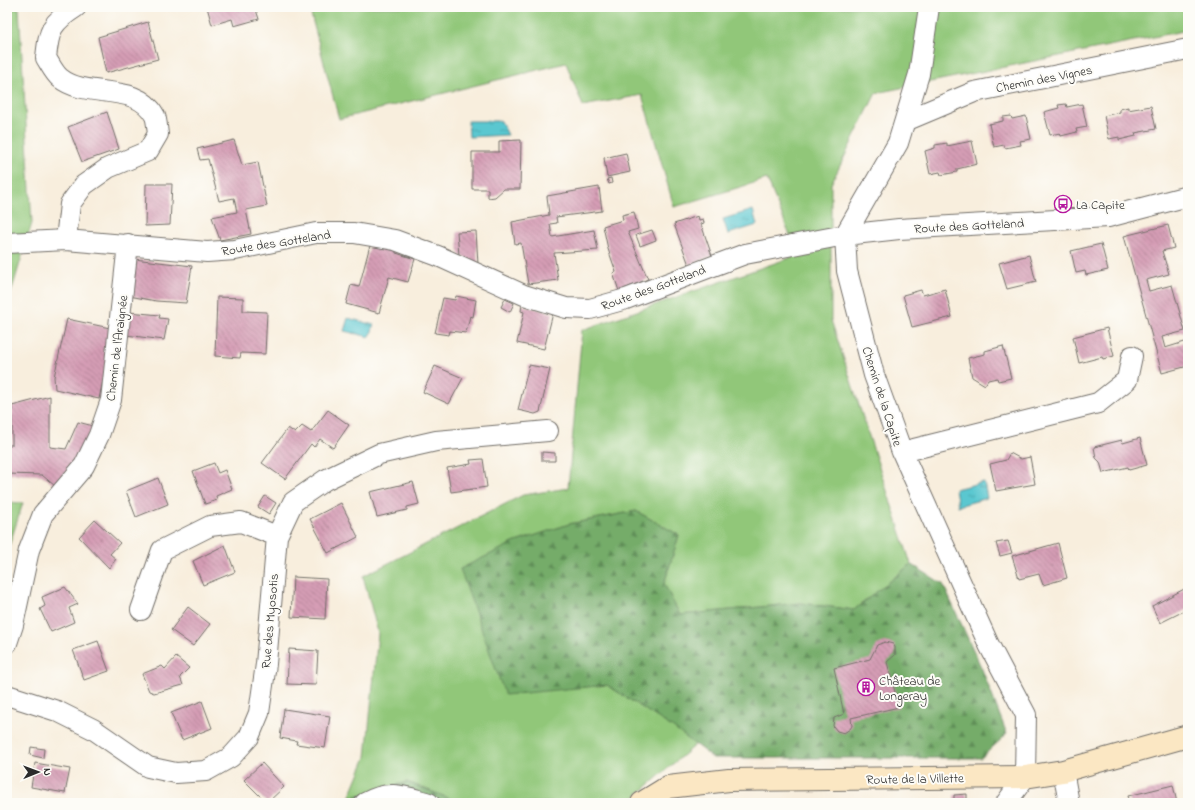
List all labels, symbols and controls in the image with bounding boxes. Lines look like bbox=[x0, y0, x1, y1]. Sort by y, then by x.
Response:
street label: Chemin des Vignes bbox=[994, 61, 1095, 99]
bus stop icon: La Capite bbox=[1053, 194, 1073, 214]
place label: La Capite bbox=[1076, 196, 1125, 215]
street label: Route des Gotteland bbox=[914, 214, 1025, 239]
street label: Route des Gotteland bbox=[220, 225, 333, 261]
street label: Route des Gotteland bbox=[598, 260, 709, 316]
street label: Chemin de l'Araignée bbox=[102, 294, 134, 402]
street label: Chemin de la Capite bbox=[856, 344, 907, 449]
street label: Rue des Myosotis bbox=[257, 572, 285, 670]
place label: Château de Longeray bbox=[879, 672, 940, 707]
building icon: Château de Longeray bbox=[856, 677, 876, 697]
north arrow bbox=[18, 752, 58, 792]
text: N bbox=[39, 768, 55, 776]
street label: Route de la Villette bbox=[866, 769, 964, 790]

